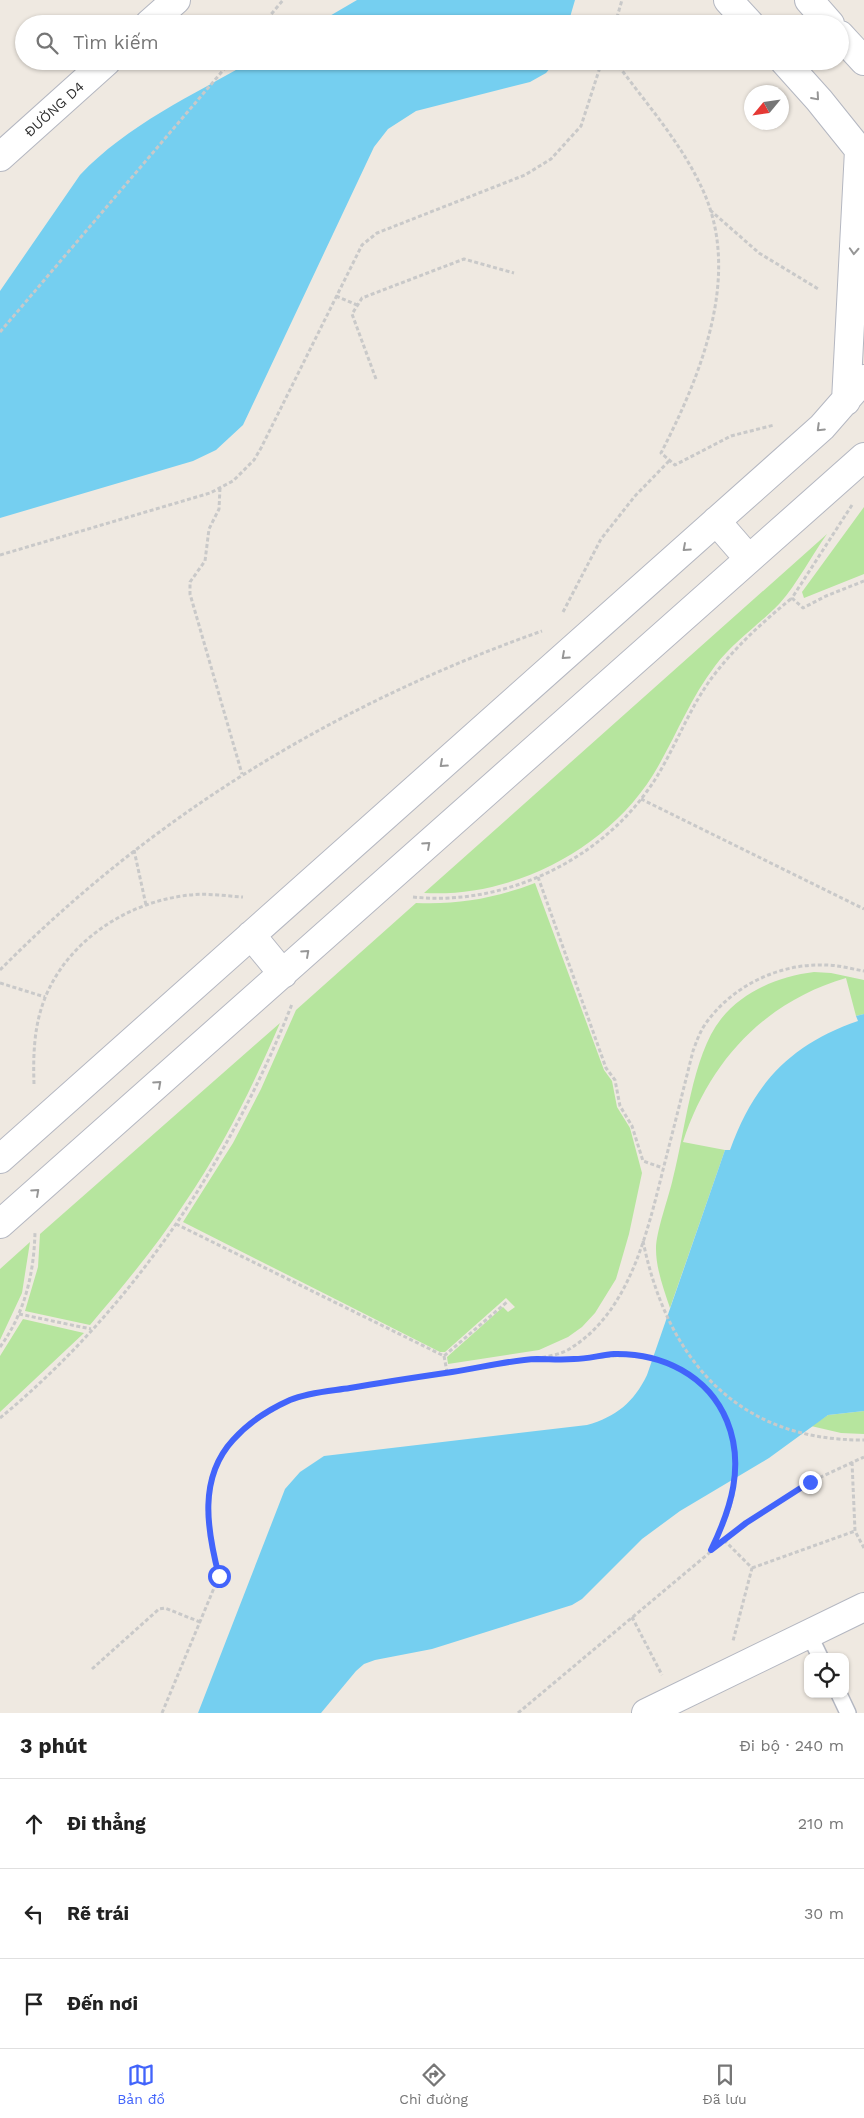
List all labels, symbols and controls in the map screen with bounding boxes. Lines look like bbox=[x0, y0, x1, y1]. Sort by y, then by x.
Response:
search box bbox=[15, 15, 849, 70]
icon: search bbox=[33, 29, 61, 57]
text: Tìm kiếm bbox=[73, 31, 159, 54]
street label: ĐƯỜNG D4 bbox=[21, 78, 87, 140]
north arrow bbox=[744, 85, 789, 130]
one-way arrow bbox=[811, 92, 820, 101]
one-way arrow bbox=[849, 248, 859, 256]
one-way arrow bbox=[817, 422, 826, 431]
one-way arrow bbox=[683, 542, 692, 551]
one-way arrow bbox=[561, 650, 570, 659]
one-way arrow bbox=[440, 758, 449, 767]
one-way arrow bbox=[422, 842, 431, 851]
one-way arrow bbox=[300, 950, 309, 959]
one-way arrow bbox=[153, 1081, 162, 1090]
one-way arrow bbox=[31, 1189, 40, 1198]
route end bbox=[799, 1471, 822, 1494]
route start bbox=[208, 1565, 231, 1588]
map controls bbox=[804, 1653, 849, 1698]
button: locate bbox=[804, 1653, 849, 1698]
text: 3 phút bbox=[20, 1733, 87, 1758]
text: Đi bộ · 240 m bbox=[739, 1736, 844, 1755]
icon: ahead bbox=[20, 1810, 48, 1838]
text: Đi thẳng bbox=[67, 1812, 146, 1835]
text: 210 m bbox=[798, 1814, 844, 1833]
icon: left bbox=[20, 1900, 48, 1928]
text: Rẽ trái bbox=[67, 1902, 129, 1925]
text: 30 m bbox=[804, 1904, 844, 1923]
icon: arrive bbox=[20, 1990, 48, 2018]
text: Đến nơi bbox=[67, 1992, 138, 2015]
tab: Bản đồ bbox=[117, 2061, 165, 2107]
tab: Chỉ đường bbox=[399, 2061, 468, 2107]
tab: Đã lưu bbox=[703, 2061, 747, 2107]

